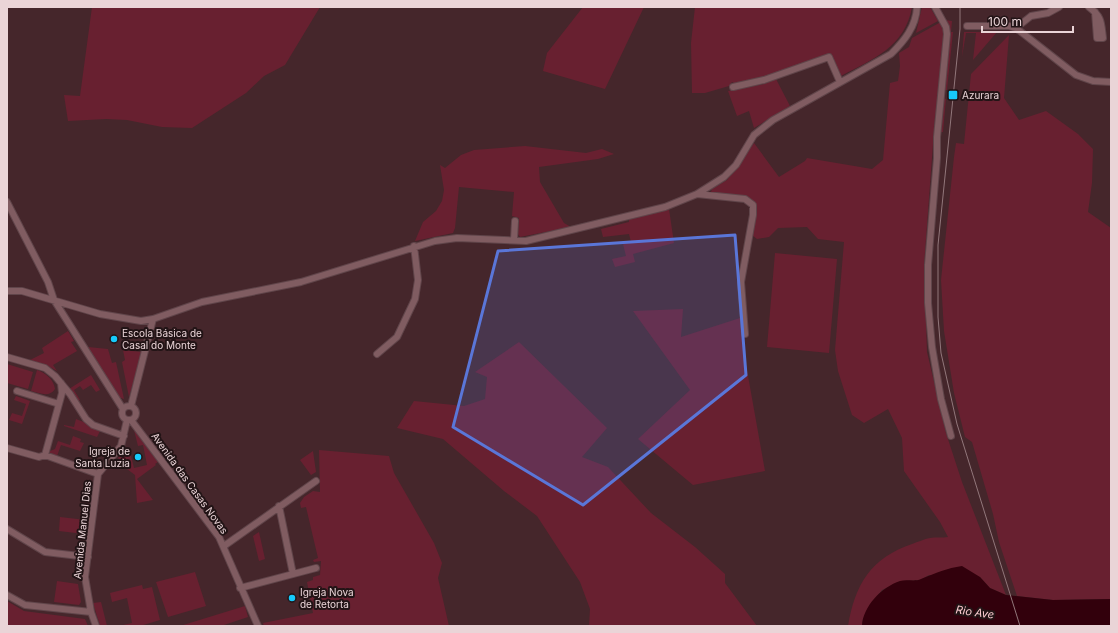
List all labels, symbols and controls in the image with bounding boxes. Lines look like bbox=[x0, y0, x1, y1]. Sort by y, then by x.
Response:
scale bar bbox=[982, 8, 1073, 34]
text: 100 m bbox=[988, 14, 1022, 29]
marker: Azurara bbox=[947, 89, 959, 101]
place label: Azurara bbox=[962, 89, 999, 101]
place label: Escola Básica de Casal do Monte bbox=[122, 327, 202, 351]
marker: Escola Básica de Casal do Monte bbox=[109, 334, 119, 344]
street label: Avenida das Casas Novas bbox=[149, 430, 231, 536]
place label: Igreja de Santa Luzia bbox=[75, 445, 130, 469]
marker: Igreja de Santa Luzia bbox=[133, 452, 143, 462]
street label: Avenida Manuel Dias bbox=[71, 480, 93, 580]
place label: Igreja Nova de Retorta bbox=[300, 586, 354, 610]
marker: Igreja Nova de Retorta bbox=[287, 593, 297, 603]
water label: Rio Ave bbox=[955, 602, 995, 622]

